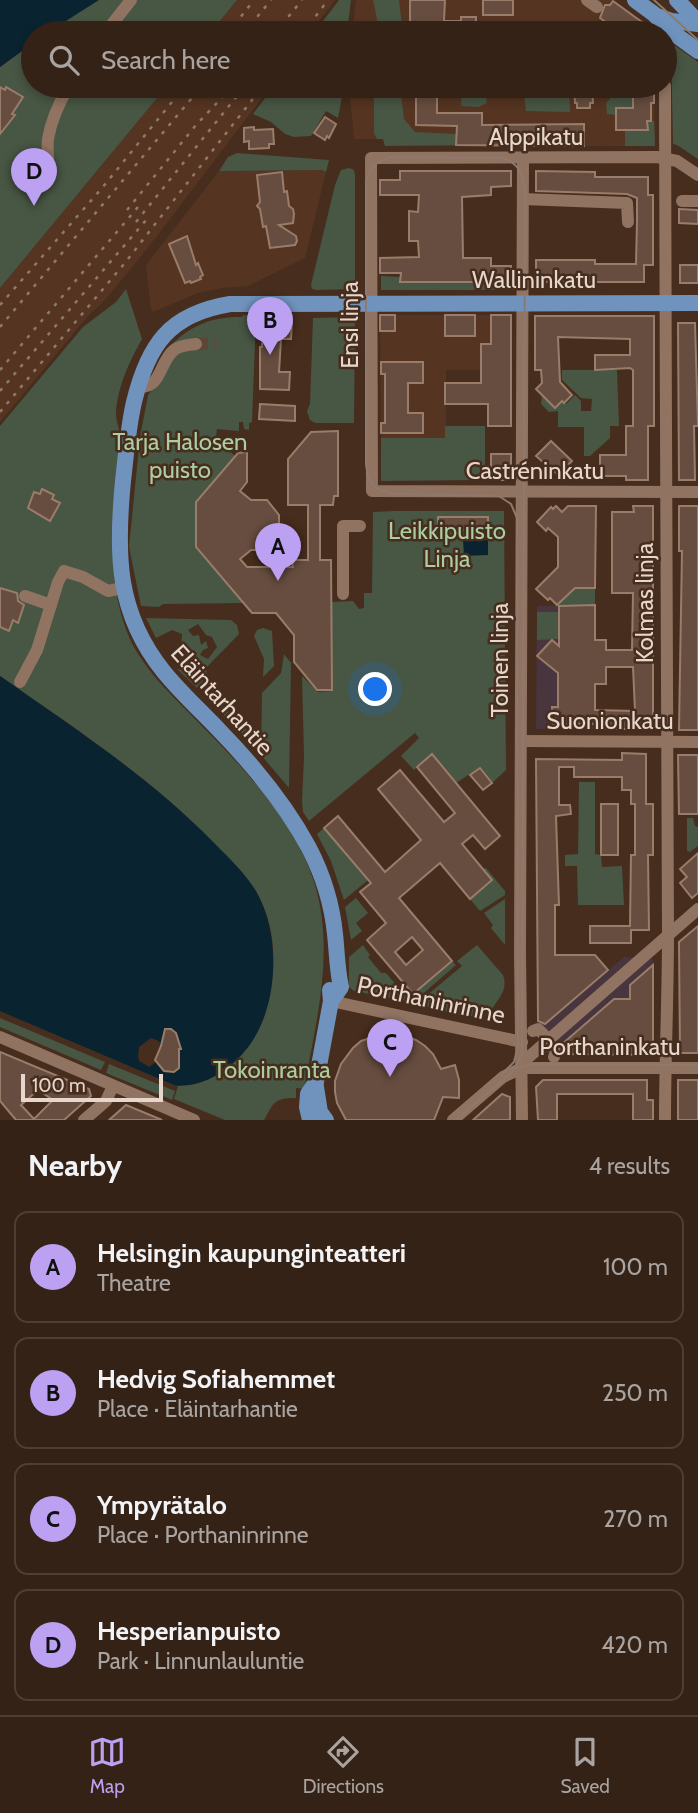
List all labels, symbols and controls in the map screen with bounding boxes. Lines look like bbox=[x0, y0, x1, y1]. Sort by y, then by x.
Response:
search box bbox=[21, 21, 677, 98]
icon: search bbox=[45, 41, 83, 79]
text: Search here bbox=[101, 44, 230, 76]
street label: Alppikatu bbox=[489, 122, 583, 151]
pin: D bbox=[11, 148, 57, 206]
street label: Wallininkatu bbox=[472, 265, 596, 294]
street label: Ensi linja bbox=[335, 281, 364, 369]
pin: B bbox=[247, 297, 293, 355]
park label: Tarja Halosen puisto bbox=[112, 427, 248, 484]
street label: Castréninkatu bbox=[466, 456, 604, 485]
park label: Leikkipuisto Linja bbox=[388, 516, 506, 573]
pin: A bbox=[255, 523, 301, 581]
street label: Kolmas linja bbox=[630, 542, 659, 663]
street label: Toinen linja bbox=[485, 602, 514, 717]
street label: Eläintarhantie bbox=[165, 638, 280, 761]
your location bbox=[358, 672, 392, 706]
street label: Suonionkatu bbox=[546, 706, 674, 735]
street label: Porthaninrinne bbox=[354, 970, 508, 1029]
pin: C bbox=[367, 1019, 413, 1077]
street label: Porthaninkatu bbox=[539, 1032, 681, 1061]
park label: Tokoinranta bbox=[213, 1055, 331, 1084]
scale bar bbox=[21, 1071, 163, 1103]
text: 100 m bbox=[32, 1074, 86, 1097]
text: Nearby bbox=[28, 1147, 122, 1184]
text: 4 results bbox=[589, 1152, 670, 1180]
text: Helsingin kaupunginteatteri bbox=[97, 1237, 406, 1269]
text: A bbox=[46, 1253, 60, 1281]
text: 100 m bbox=[603, 1253, 668, 1281]
text: Theatre bbox=[97, 1269, 171, 1297]
text: Hedvig Sofiahemmet bbox=[97, 1363, 335, 1395]
text: B bbox=[46, 1379, 60, 1407]
text: 250 m bbox=[602, 1379, 668, 1407]
text: Place · Eläintarhantie bbox=[97, 1395, 298, 1423]
text: Ympyrätalo bbox=[97, 1489, 227, 1521]
text: C bbox=[46, 1505, 60, 1533]
text: 270 m bbox=[603, 1505, 668, 1533]
text: Place · Porthaninrinne bbox=[97, 1521, 309, 1549]
text: Hesperianpuisto bbox=[97, 1615, 281, 1647]
text: D bbox=[45, 1631, 61, 1659]
text: 420 m bbox=[601, 1631, 668, 1659]
text: Park · Linnunlauluntie bbox=[97, 1647, 304, 1675]
tab: Map bbox=[88, 1733, 126, 1798]
tab: Directions bbox=[303, 1733, 384, 1798]
tab: Saved bbox=[560, 1733, 610, 1798]

